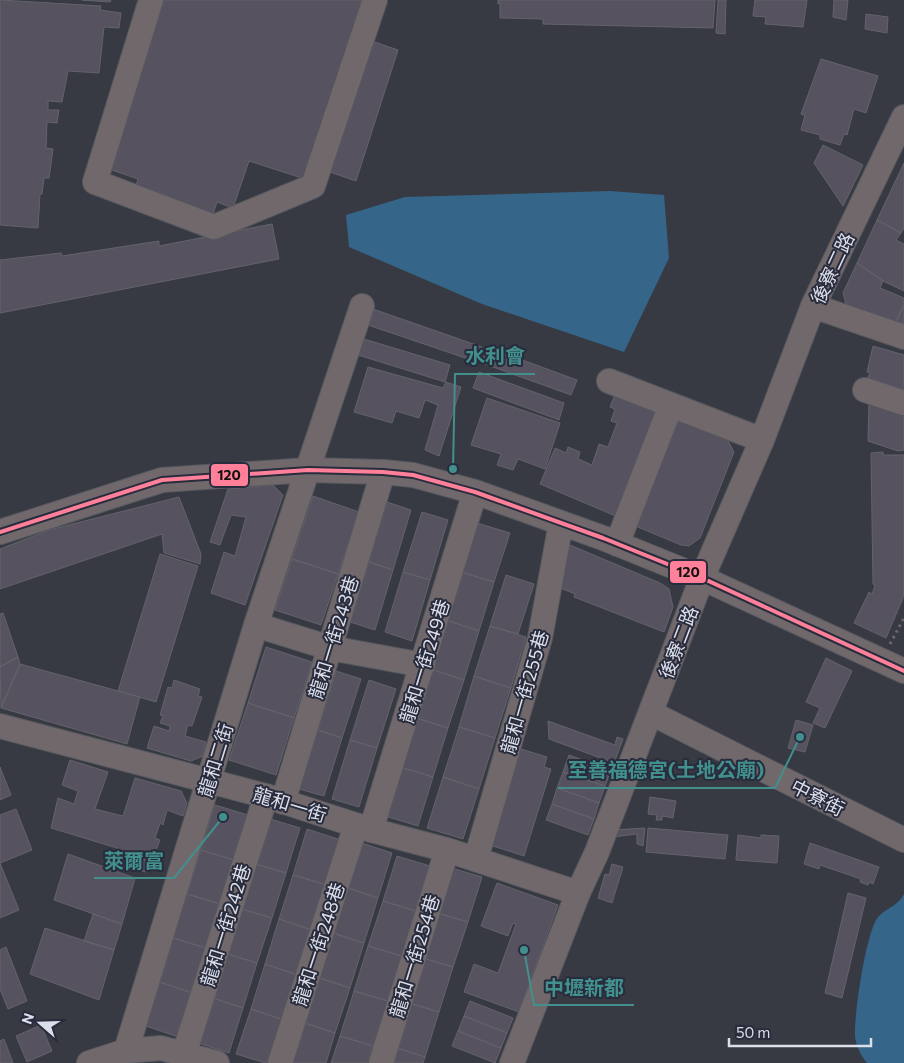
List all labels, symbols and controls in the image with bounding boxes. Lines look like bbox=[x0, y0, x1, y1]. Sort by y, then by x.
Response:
street label: 後寮二路 bbox=[806, 229, 858, 307]
callout: 水利會 bbox=[455, 339, 535, 374]
text: 水利會 bbox=[465, 343, 525, 367]
line badge: 120 bbox=[210, 463, 249, 487]
text: 120 bbox=[217, 466, 241, 483]
line badge: 120 bbox=[669, 560, 707, 584]
text: 120 bbox=[676, 563, 700, 580]
street label: 龍和一街243巷 bbox=[303, 573, 363, 701]
street label: 龍和一街249巷 bbox=[394, 596, 454, 726]
street label: 後寮二路 bbox=[654, 602, 702, 682]
street label: 龍和一街255巷 bbox=[495, 628, 553, 756]
street label: 龍和二街 bbox=[193, 720, 237, 800]
callout: 至善福德宮(土地公廟) bbox=[558, 753, 775, 788]
text: 至善福德宮(土地公廟) bbox=[568, 757, 764, 781]
street label: 中寮街 bbox=[787, 774, 849, 820]
street label: 龍和一街 bbox=[250, 782, 330, 826]
callout: 萊爾富 bbox=[94, 843, 174, 878]
text: 萊爾富 bbox=[104, 848, 164, 872]
street label: 龍和一街242巷 bbox=[195, 861, 255, 989]
street label: 龍和一街248巷 bbox=[287, 880, 349, 1008]
street label: 龍和一街254巷 bbox=[384, 892, 444, 1020]
callout: 中壢新都 bbox=[534, 970, 634, 1005]
text: 中壢新都 bbox=[544, 975, 624, 999]
north arrow bbox=[15, 998, 65, 1048]
text: N bbox=[18, 1011, 37, 1026]
scale bar bbox=[729, 1016, 872, 1048]
text: 50 m bbox=[736, 1023, 770, 1041]

